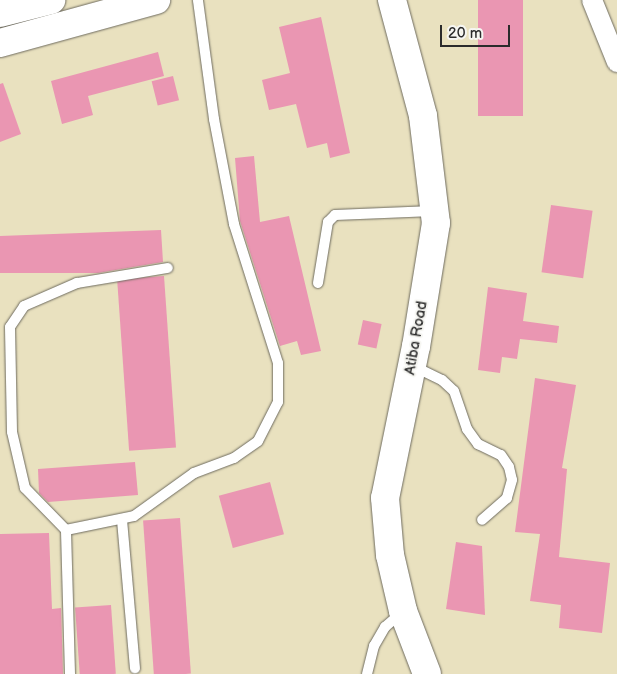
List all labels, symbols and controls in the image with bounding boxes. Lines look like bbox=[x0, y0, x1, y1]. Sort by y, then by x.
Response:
scale bar bbox=[442, 15, 512, 47]
text: 20 m bbox=[448, 24, 482, 43]
street label: Atiba Road bbox=[401, 300, 431, 376]

